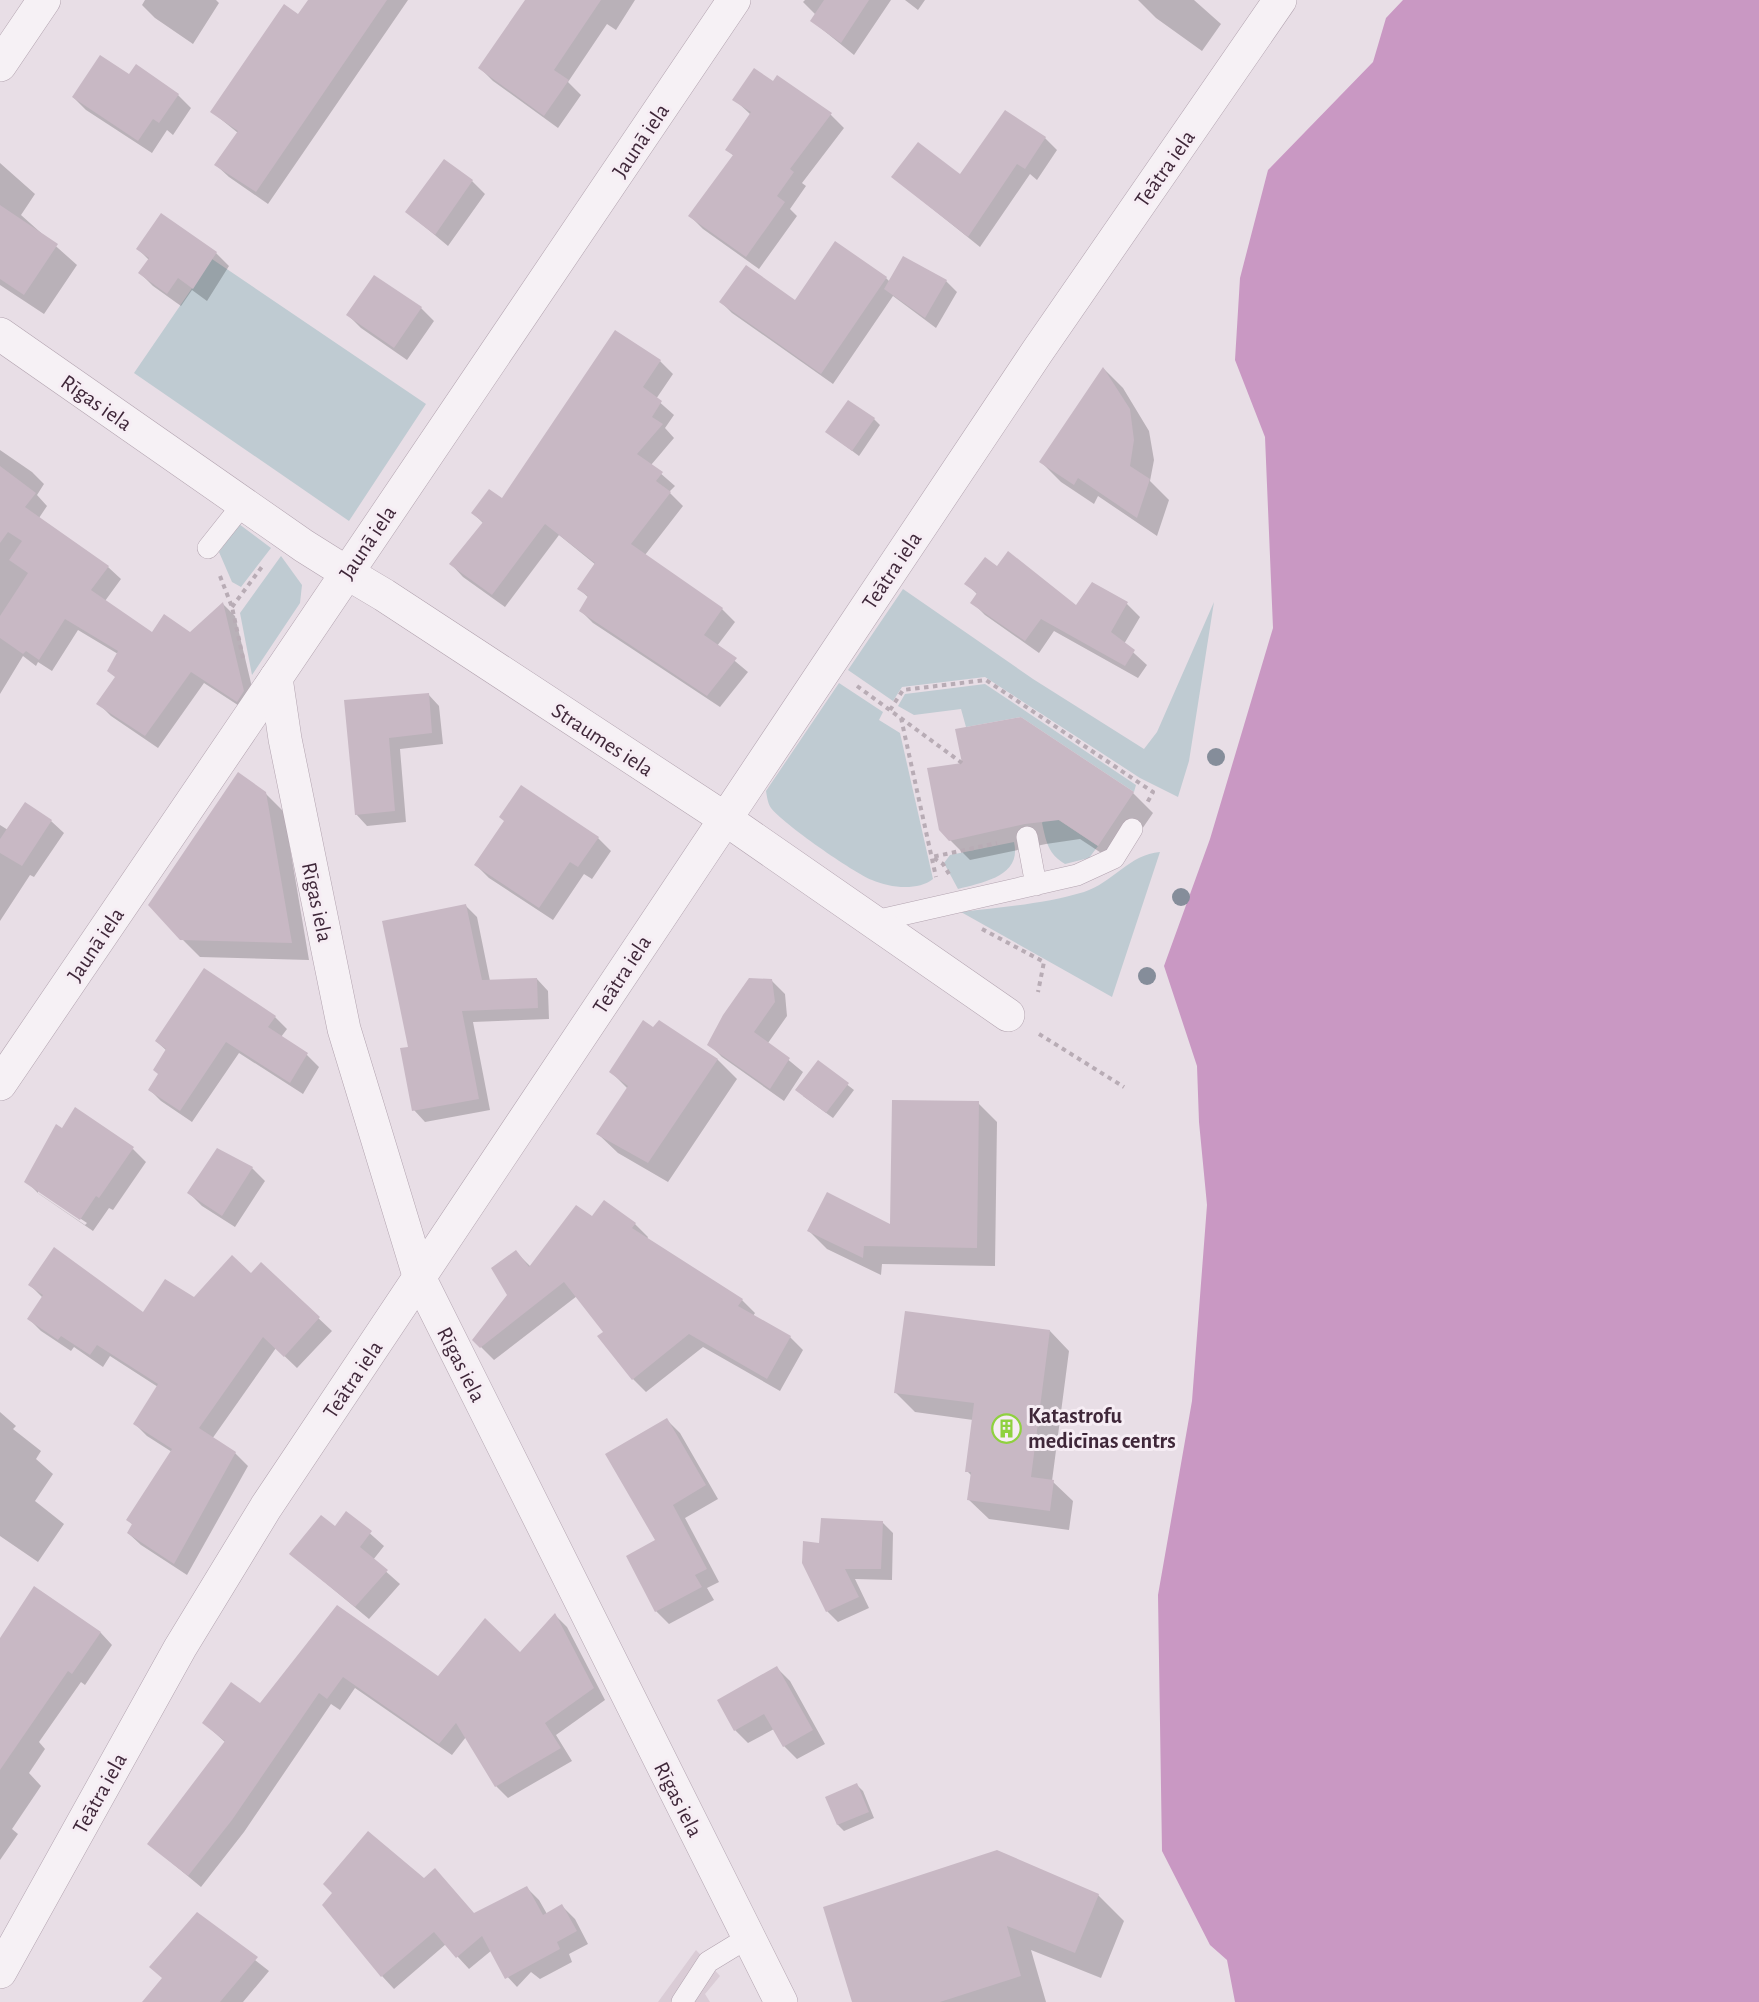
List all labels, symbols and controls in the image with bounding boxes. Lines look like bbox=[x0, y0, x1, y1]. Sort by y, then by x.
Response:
street label: Jaunā iela bbox=[608, 100, 673, 181]
street label: Teātra iela bbox=[1130, 126, 1199, 211]
street label: Rīgas iela bbox=[57, 371, 136, 435]
street label: Jaunā iela bbox=[335, 502, 400, 583]
street label: Teātra iela bbox=[858, 528, 926, 613]
street label: Straumes iela bbox=[548, 699, 657, 781]
street label: Rīgas iela bbox=[298, 860, 336, 944]
street label: Jaunā iela bbox=[63, 904, 128, 985]
street label: Teātra iela bbox=[589, 931, 655, 1018]
street label: Rīgas iela bbox=[433, 1323, 489, 1406]
street label: Teātra iela bbox=[319, 1337, 387, 1422]
place label: Katastrofu medicīnas centrs bbox=[1028, 1405, 1176, 1452]
building icon: Katastrofu medicīnas centrs bbox=[991, 1412, 1023, 1444]
street label: Teātra iela bbox=[69, 1749, 131, 1837]
street label: Rīgas iela bbox=[650, 1758, 706, 1841]

